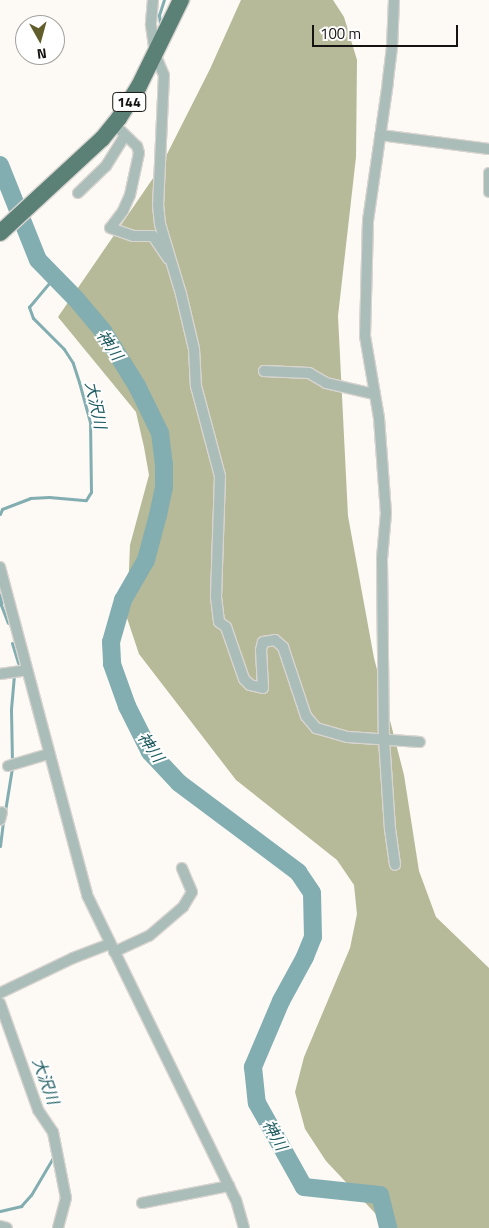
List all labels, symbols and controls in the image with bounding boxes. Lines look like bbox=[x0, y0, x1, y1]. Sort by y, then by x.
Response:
north arrow bbox=[15, 15, 65, 65]
scale bar bbox=[314, 15, 460, 47]
text: 100 m bbox=[320, 22, 361, 45]
text: N bbox=[36, 43, 48, 65]
road number: 144 bbox=[112, 90, 146, 114]
water label: 神川 bbox=[93, 326, 127, 364]
water label: 大沢川 bbox=[82, 380, 110, 430]
water label: 神川 bbox=[134, 728, 168, 766]
water label: 大沢川 bbox=[29, 1055, 63, 1107]
water label: 神川 bbox=[259, 1116, 291, 1154]

